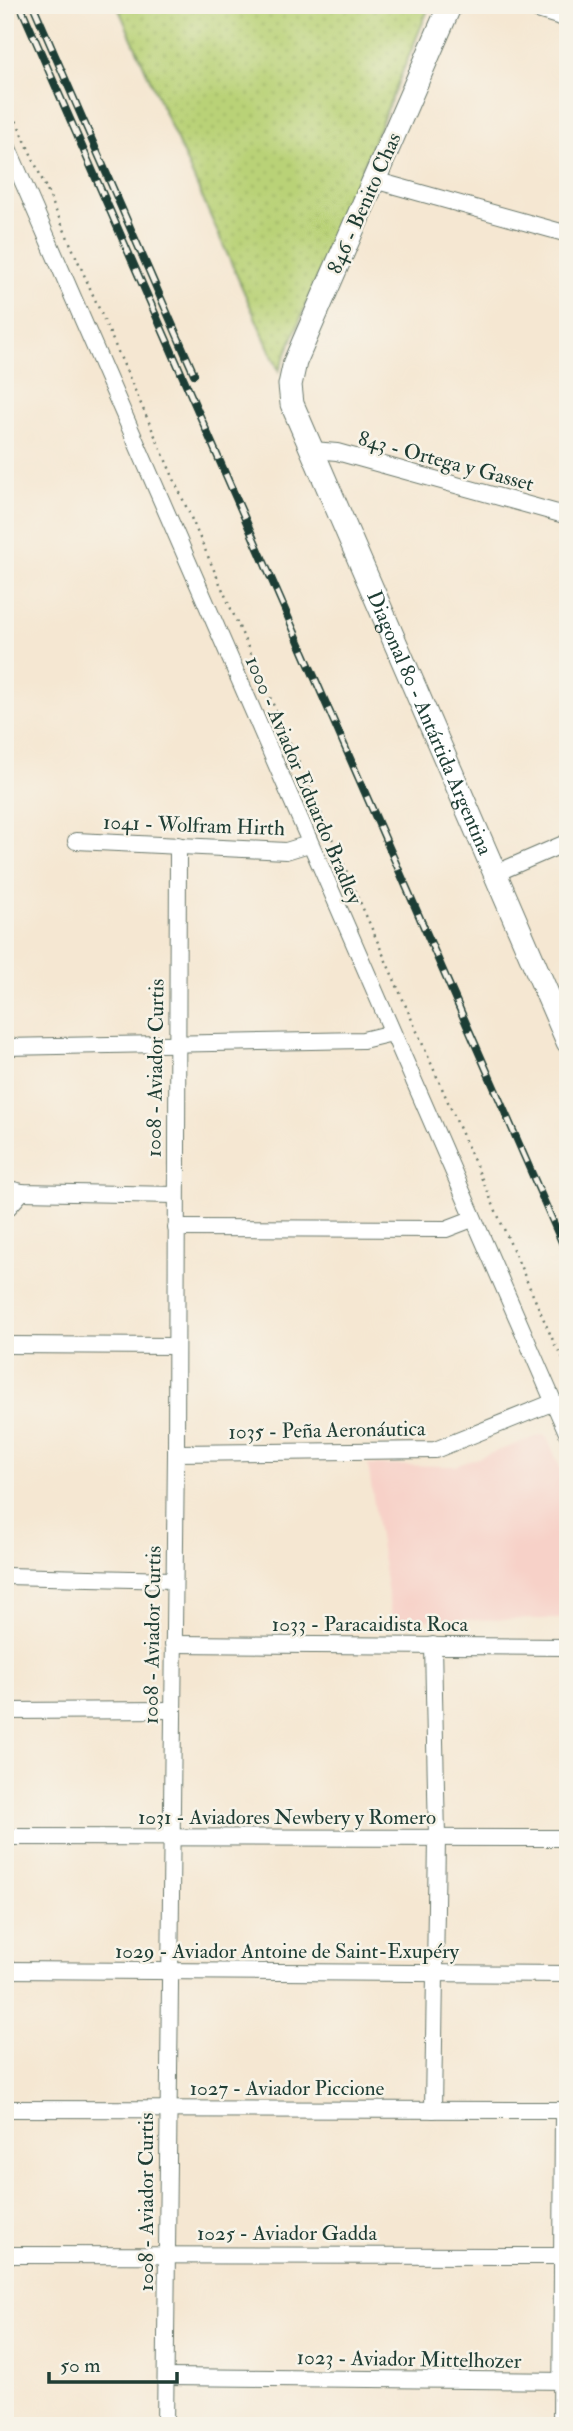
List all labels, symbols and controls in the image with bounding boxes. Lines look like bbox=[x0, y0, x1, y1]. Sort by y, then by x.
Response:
street label: 846 - Benito Chas bbox=[321, 128, 408, 278]
street label: 843 - Ortega y Gasset bbox=[355, 425, 537, 498]
street label: Diagonal 80 - Antártida Argentina bbox=[360, 587, 499, 859]
street label: 1000 - Aviador Eduardo Bradley bbox=[239, 652, 369, 909]
street label: 1041 - Wolfram Hirth bbox=[103, 809, 285, 842]
street label: 1008 - Aviador Curtis bbox=[140, 978, 171, 1158]
street label: 1035 - Peña Aeronáutica bbox=[228, 1415, 426, 1446]
street label: 1008 - Aviador Curtis bbox=[137, 1545, 168, 1725]
street label: 1033 - Paracaidista Roca bbox=[272, 1611, 469, 1638]
street label: 1031 - Aviadores Newbery y Romero bbox=[138, 1804, 436, 1831]
street label: 1029 - Aviador Antoine de Saint-Exupéry bbox=[115, 1938, 460, 1965]
street label: 1027 - Aviador Piccione bbox=[190, 2075, 385, 2102]
street label: 1008 - Aviador Curtis bbox=[133, 2113, 160, 2291]
street label: 1025 - Aviador Gadda bbox=[197, 2220, 377, 2247]
scale bar bbox=[49, 2340, 177, 2384]
street label: 1023 - Aviador Mittelhozer bbox=[296, 2344, 522, 2375]
text: 50 m bbox=[60, 2352, 101, 2379]

